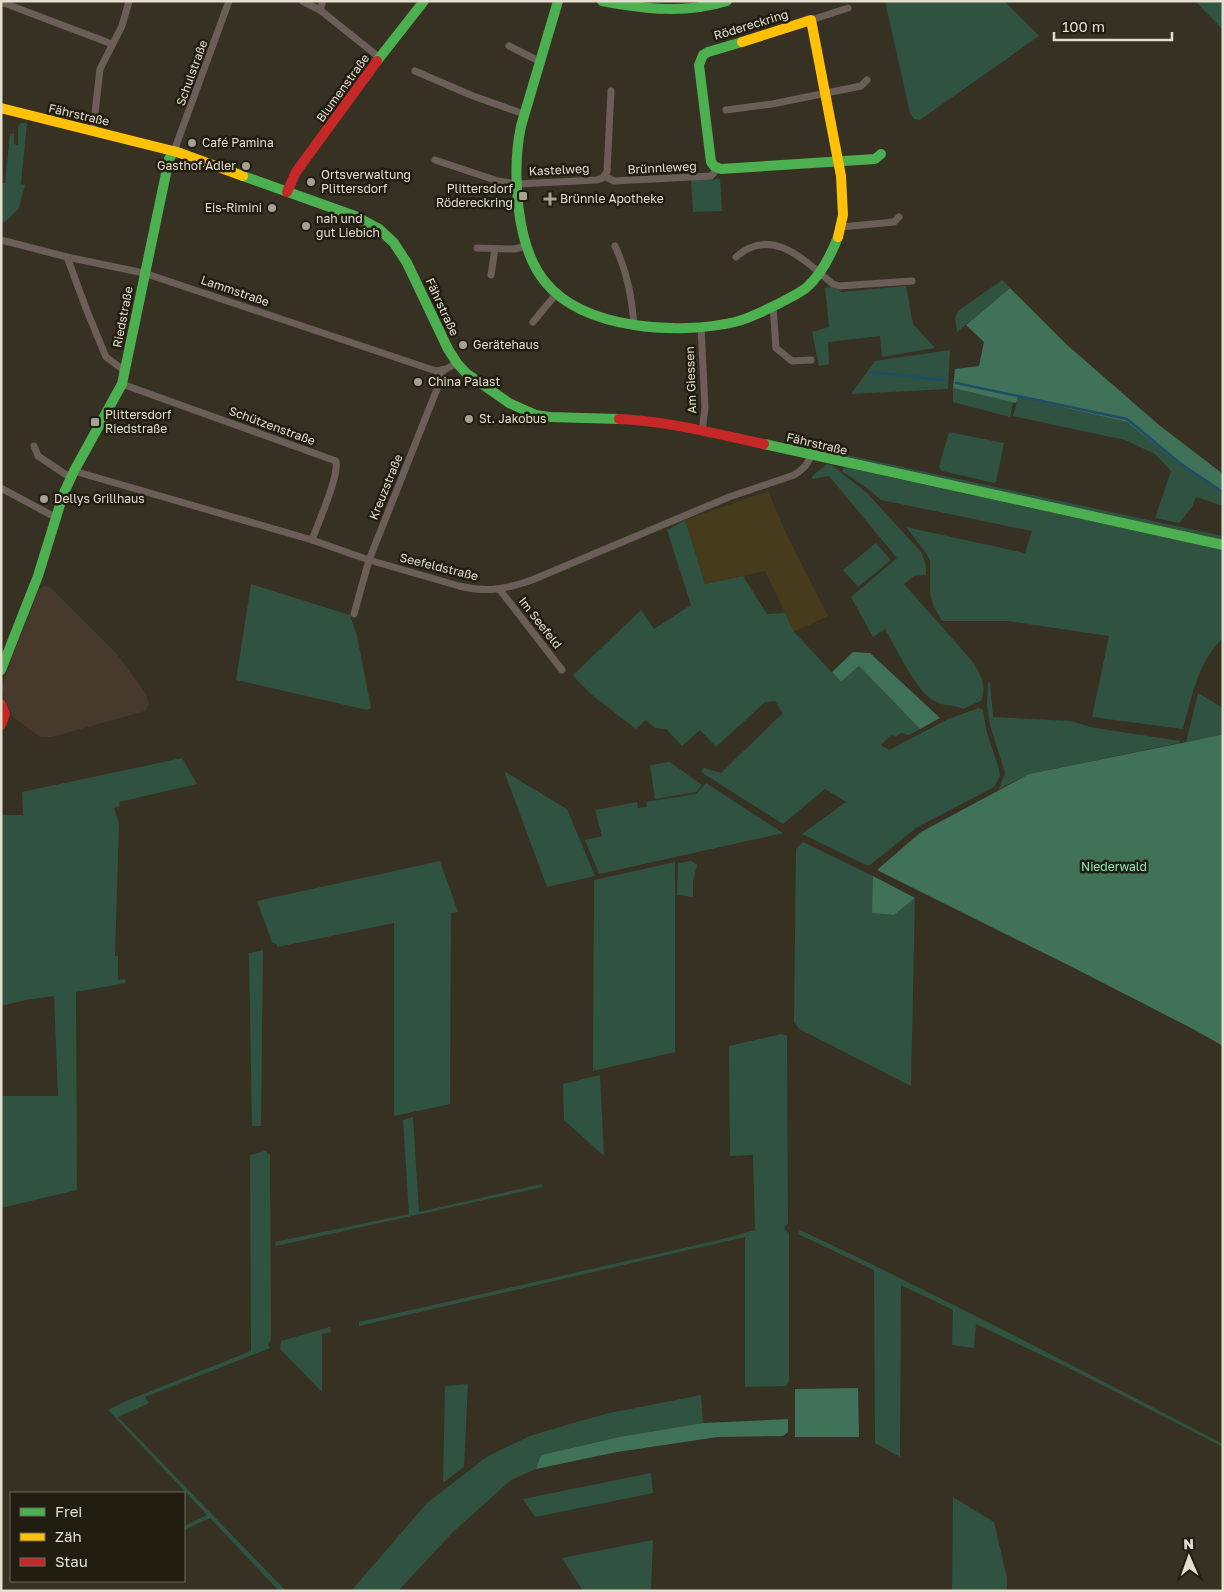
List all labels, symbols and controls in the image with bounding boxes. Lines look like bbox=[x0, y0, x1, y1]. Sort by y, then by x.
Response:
street label: Rödereckring bbox=[712, 6, 790, 43]
scale bar bbox=[1054, 10, 1172, 42]
text: 100 m bbox=[1062, 17, 1105, 35]
street label: Schulstraße bbox=[173, 38, 210, 108]
street label: Blumenstraße bbox=[313, 51, 372, 125]
street label: Fährstraße bbox=[47, 100, 111, 129]
place label: Café Pamina bbox=[202, 135, 274, 150]
marker: Café Pamina bbox=[186, 137, 198, 149]
place label: Gasthof Adler bbox=[157, 158, 236, 173]
street label: Brünnleweg bbox=[627, 158, 697, 177]
marker: Gasthof Adler bbox=[240, 160, 252, 172]
street label: Kastelweg bbox=[528, 160, 590, 179]
place label: Ortsverwaltung Plittersdorf bbox=[321, 167, 411, 196]
marker: Ortsverwaltung Plittersdorf bbox=[305, 176, 317, 188]
place label: Plittersdorf Rödereckring bbox=[436, 181, 514, 210]
marker: Plittersdorf Rödereckring bbox=[517, 190, 529, 202]
place label: Brünnle Apotheke bbox=[560, 191, 664, 206]
marker: Brünnle Apotheke bbox=[544, 193, 556, 205]
place label: Eis-Rimini bbox=[205, 200, 262, 215]
marker: Eis-Rimini bbox=[266, 202, 278, 214]
place label: nah und gut Liebich bbox=[316, 211, 380, 240]
marker: nah und gut Liebich bbox=[300, 220, 312, 232]
street label: Lammstraße bbox=[199, 272, 271, 309]
street label: Fährstraße bbox=[423, 275, 462, 338]
street label: Riedstraße bbox=[109, 285, 136, 349]
place label: Gerätehaus bbox=[473, 337, 539, 352]
marker: Gerätehaus bbox=[457, 339, 469, 351]
street label: Am Giessen bbox=[682, 346, 699, 414]
place label: China Palast bbox=[428, 374, 500, 389]
marker: China Palast bbox=[412, 376, 424, 388]
street label: Schützenstraße bbox=[227, 403, 317, 448]
place label: Plittersdorf Riedstraße bbox=[105, 407, 172, 436]
place label: St. Jakobus bbox=[479, 411, 546, 426]
marker: St. Jakobus bbox=[463, 413, 475, 425]
marker: Plittersdorf Riedstraße bbox=[89, 416, 101, 428]
street label: Fährstraße bbox=[785, 429, 849, 458]
street label: Kreuzstraße bbox=[366, 452, 406, 522]
place label: Dellys Grillhaus bbox=[54, 491, 145, 506]
marker: Dellys Grillhaus bbox=[38, 493, 50, 505]
street label: Seefeldstraße bbox=[398, 550, 480, 584]
street label: Im Seefeld bbox=[516, 594, 565, 651]
park label: Niederwald bbox=[1081, 859, 1147, 874]
legend bbox=[10, 1492, 185, 1582]
text: Frei bbox=[55, 1502, 82, 1520]
text: Zäh bbox=[55, 1527, 82, 1545]
north arrow bbox=[1164, 1532, 1214, 1582]
text: N bbox=[1183, 1535, 1194, 1552]
text: Stau bbox=[55, 1552, 88, 1570]

